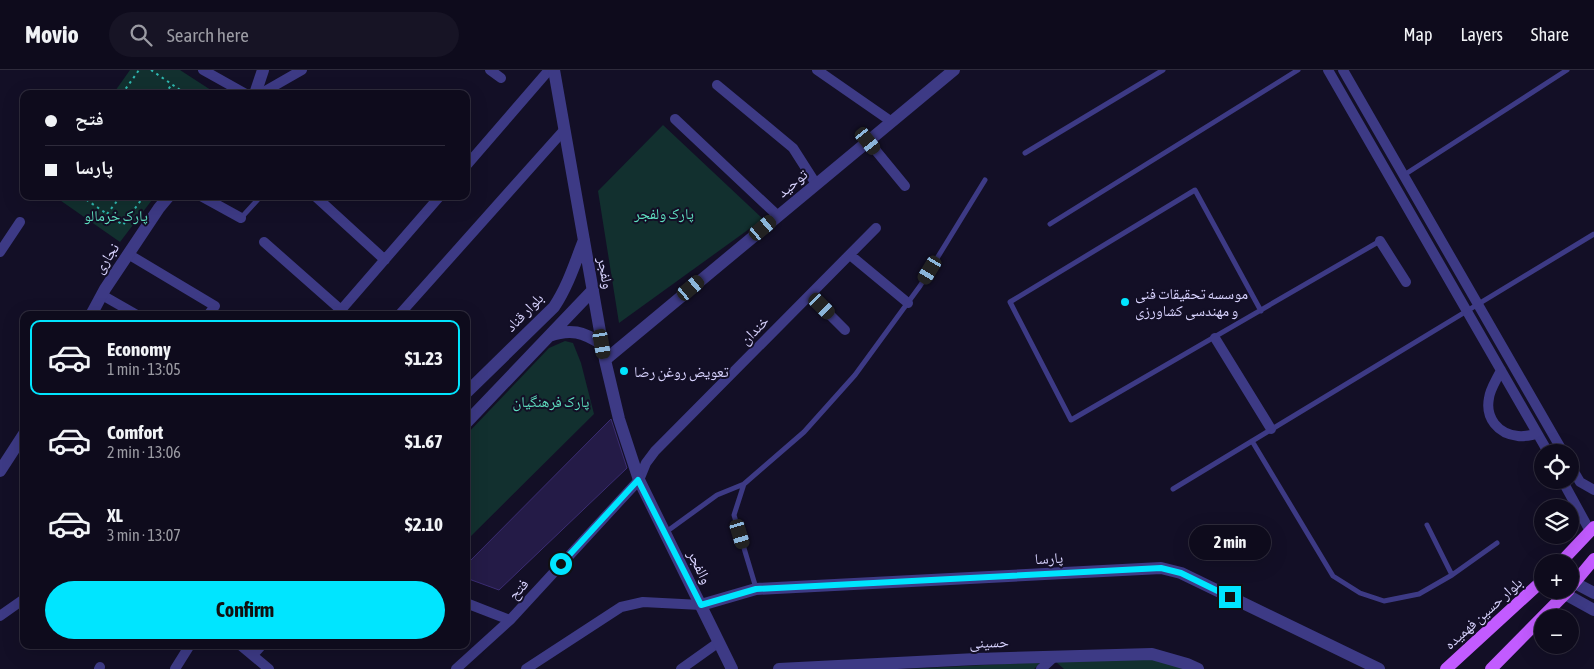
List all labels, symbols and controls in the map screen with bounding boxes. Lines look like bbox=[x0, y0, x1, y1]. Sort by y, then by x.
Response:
search box bbox=[109, 12, 459, 57]
text: Movio bbox=[25, 21, 79, 48]
icon: search bbox=[127, 21, 155, 49]
text: Search here bbox=[167, 24, 249, 46]
text: Map bbox=[1403, 24, 1432, 45]
text: Layers bbox=[1460, 24, 1503, 45]
text: Share bbox=[1531, 24, 1569, 45]
text: فتح bbox=[75, 107, 104, 129]
car bbox=[852, 125, 883, 157]
text: پارسا bbox=[75, 156, 113, 178]
street label: توحید bbox=[773, 165, 812, 201]
park label: پارک ولفجر bbox=[633, 205, 694, 223]
park label: پارک خرمالو bbox=[84, 207, 148, 225]
car bbox=[746, 213, 779, 243]
street label: نجاری bbox=[90, 240, 124, 278]
car bbox=[915, 253, 944, 287]
street label: ولفجر bbox=[594, 255, 617, 290]
car bbox=[674, 273, 707, 303]
place label: موسسه تحقیقات فنی و مهندسی کشاورزی bbox=[1135, 285, 1248, 321]
street label: بلوار قناد bbox=[502, 289, 547, 335]
car bbox=[806, 290, 837, 322]
marker: موسسه تحقیقات فنی و مهندسی کشاورزی bbox=[1119, 296, 1131, 308]
street label: خندان bbox=[736, 312, 774, 349]
car bbox=[592, 328, 611, 360]
icon: car bbox=[47, 335, 92, 380]
text: Economy bbox=[107, 338, 171, 360]
text: $1.23 bbox=[405, 347, 443, 369]
text: 1 min · 13:05 bbox=[107, 360, 181, 378]
place label: تعویض روغن رضا bbox=[634, 363, 729, 382]
marker: تعویض روغن رضا bbox=[618, 365, 630, 377]
park label: پارک فرهنگیان bbox=[513, 393, 589, 412]
icon: car bbox=[47, 418, 92, 463]
text: Comfort bbox=[107, 421, 163, 443]
text: $1.67 bbox=[405, 430, 443, 452]
text: 2 min · 13:06 bbox=[107, 443, 181, 461]
map controls bbox=[1534, 444, 1579, 654]
button: locate bbox=[1534, 444, 1579, 489]
button: layers bbox=[1534, 499, 1579, 544]
icon: car bbox=[47, 501, 92, 546]
text: XL bbox=[107, 504, 123, 526]
text: $2.10 bbox=[405, 513, 443, 535]
car bbox=[728, 517, 751, 551]
callout: 2 min bbox=[1189, 524, 1271, 560]
text: 3 min · 13:07 bbox=[107, 526, 181, 544]
text: 2 min bbox=[1214, 533, 1246, 551]
street label: والفجر bbox=[683, 546, 715, 587]
street label: پارسا bbox=[1034, 549, 1064, 568]
route start bbox=[550, 553, 572, 575]
button: + bbox=[1534, 554, 1579, 599]
street label: بلوار حسین فهمیده bbox=[1441, 574, 1527, 654]
street label: فتح bbox=[504, 575, 533, 604]
button: Confirm bbox=[45, 581, 445, 639]
route end bbox=[1219, 586, 1241, 608]
button: − bbox=[1534, 609, 1579, 654]
street label: حسینی bbox=[969, 633, 1010, 653]

